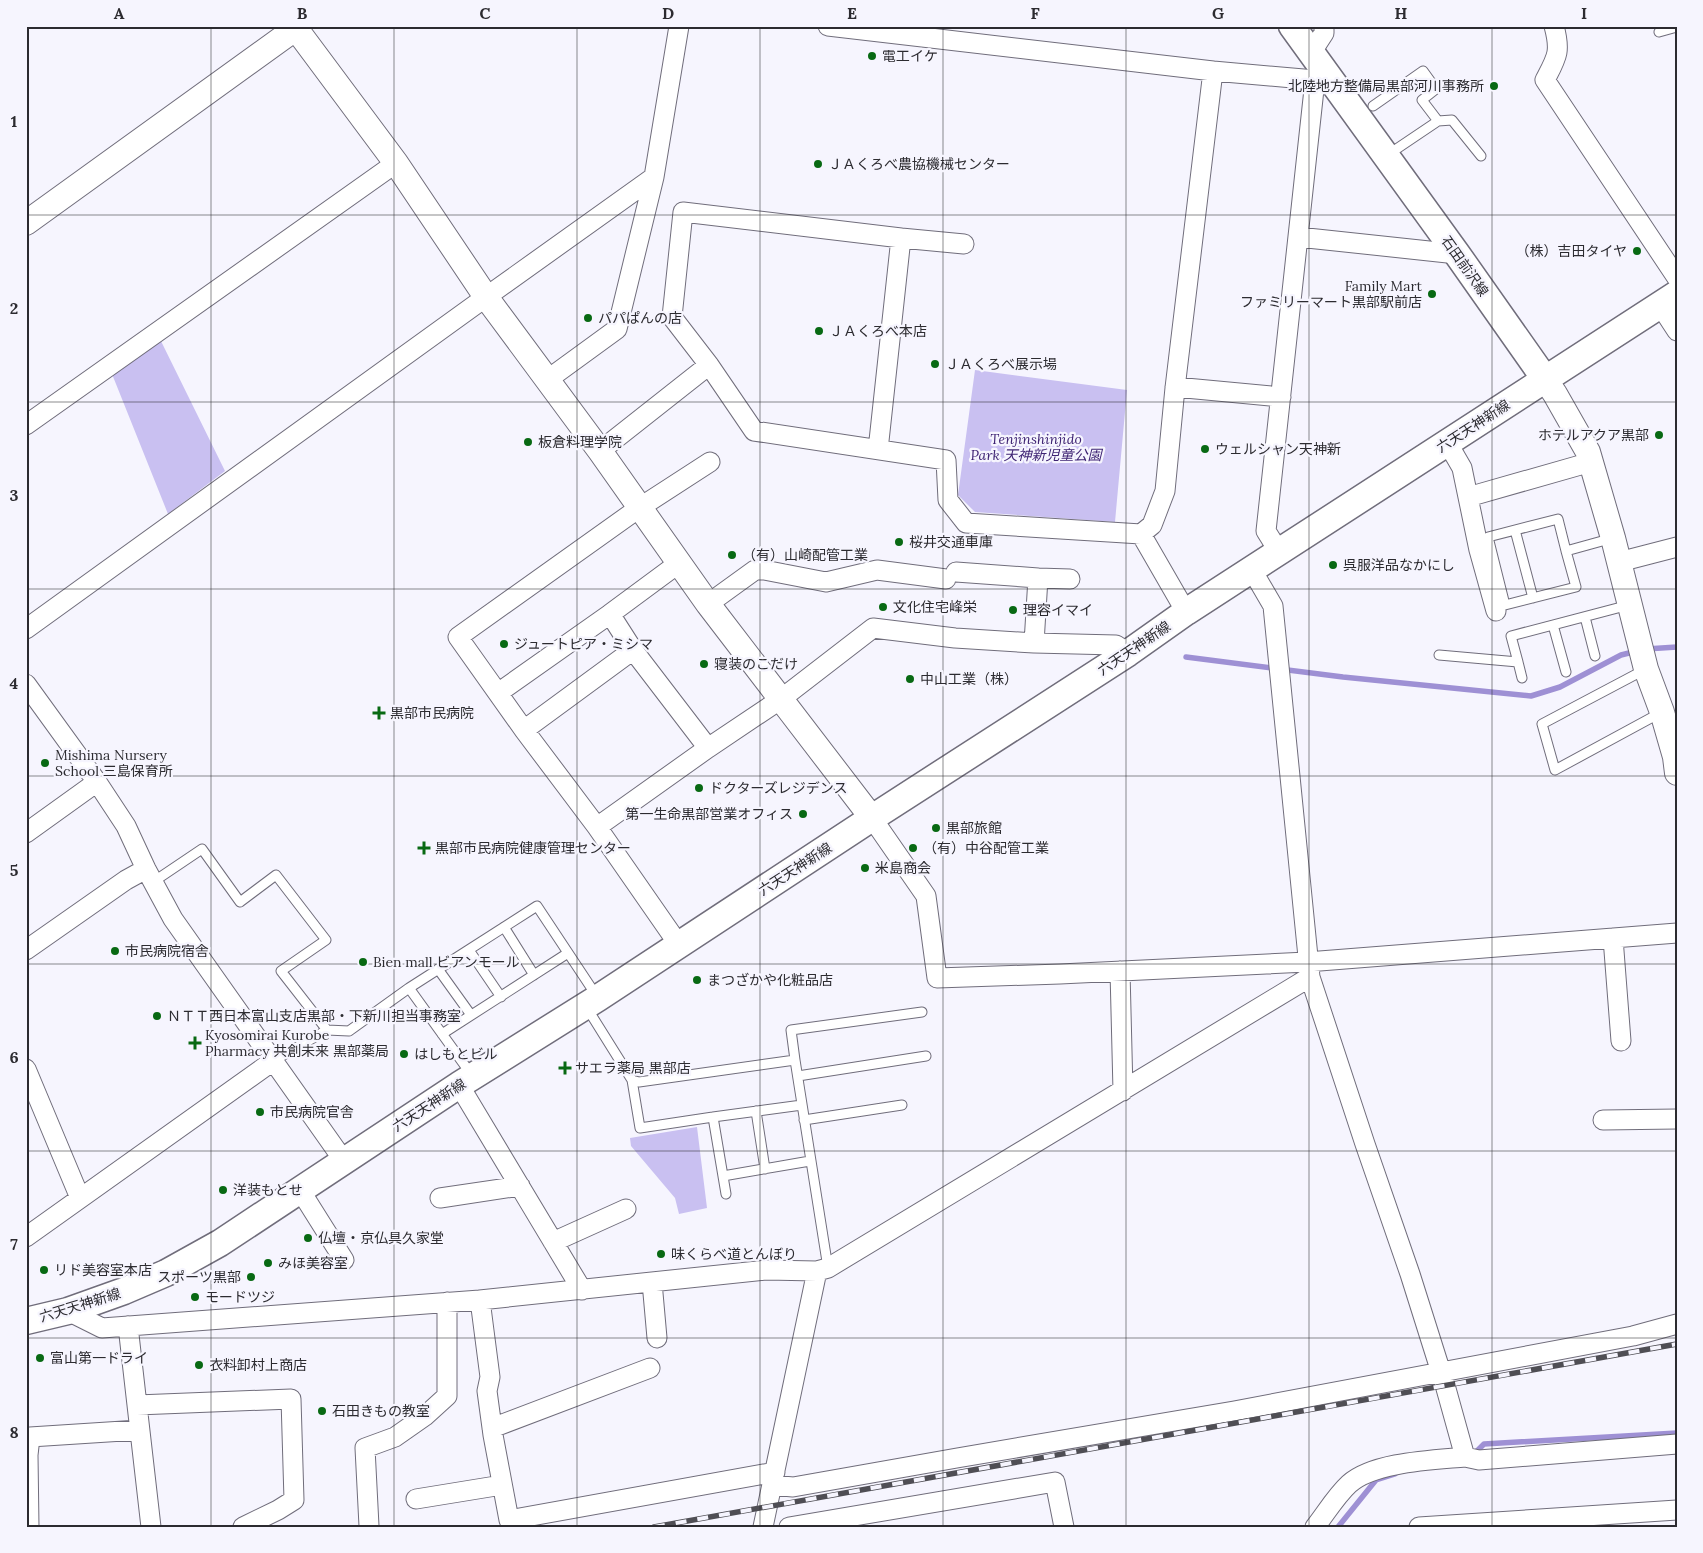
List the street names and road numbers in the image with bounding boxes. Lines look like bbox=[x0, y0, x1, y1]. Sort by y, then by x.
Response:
street label: 石田前沢線 bbox=[1438, 232, 1492, 300]
street label: 六天天神新線 bbox=[1433, 396, 1513, 456]
street label: 六天天神新線 bbox=[1094, 617, 1174, 679]
street label: 六天天神新線 bbox=[755, 839, 835, 899]
street label: 六天天神新線 bbox=[389, 1075, 469, 1135]
street label: 六天天神新線 bbox=[37, 1284, 123, 1326]

